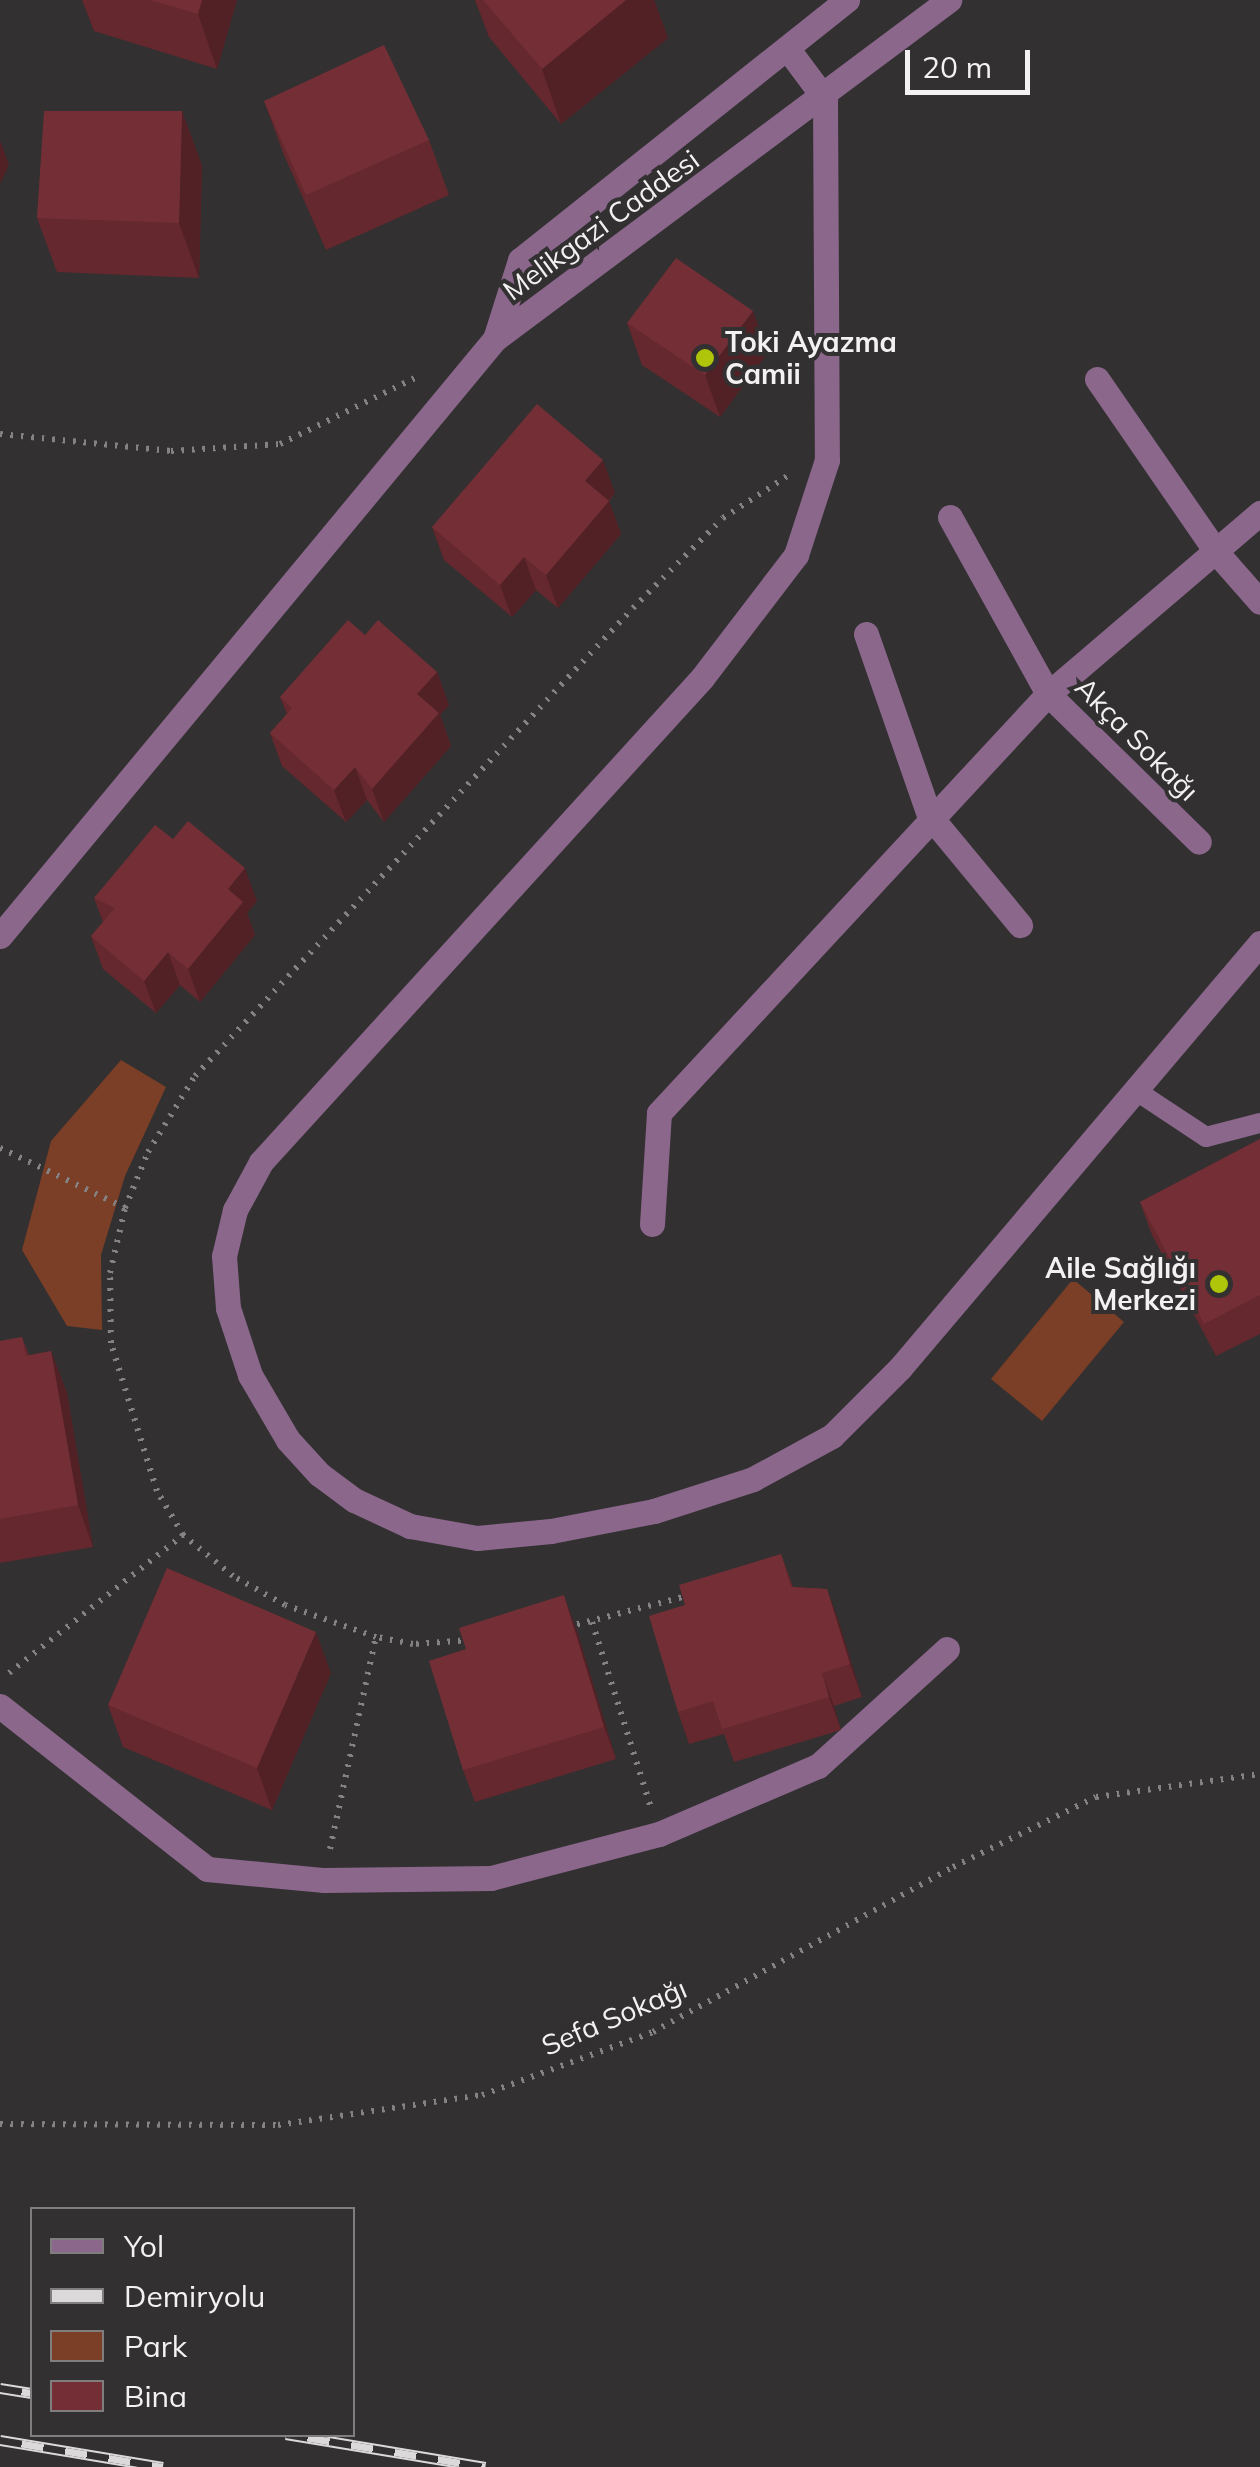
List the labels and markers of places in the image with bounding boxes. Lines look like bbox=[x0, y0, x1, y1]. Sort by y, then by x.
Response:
place label: Toki Ayazma Camii bbox=[725, 325, 897, 391]
marker: Toki Ayazma Camii bbox=[694, 347, 716, 369]
place label: Aile Sağlığı Merkezi bbox=[1045, 1251, 1196, 1317]
marker: Aile Sağlığı Merkezi bbox=[1206, 1271, 1232, 1297]

